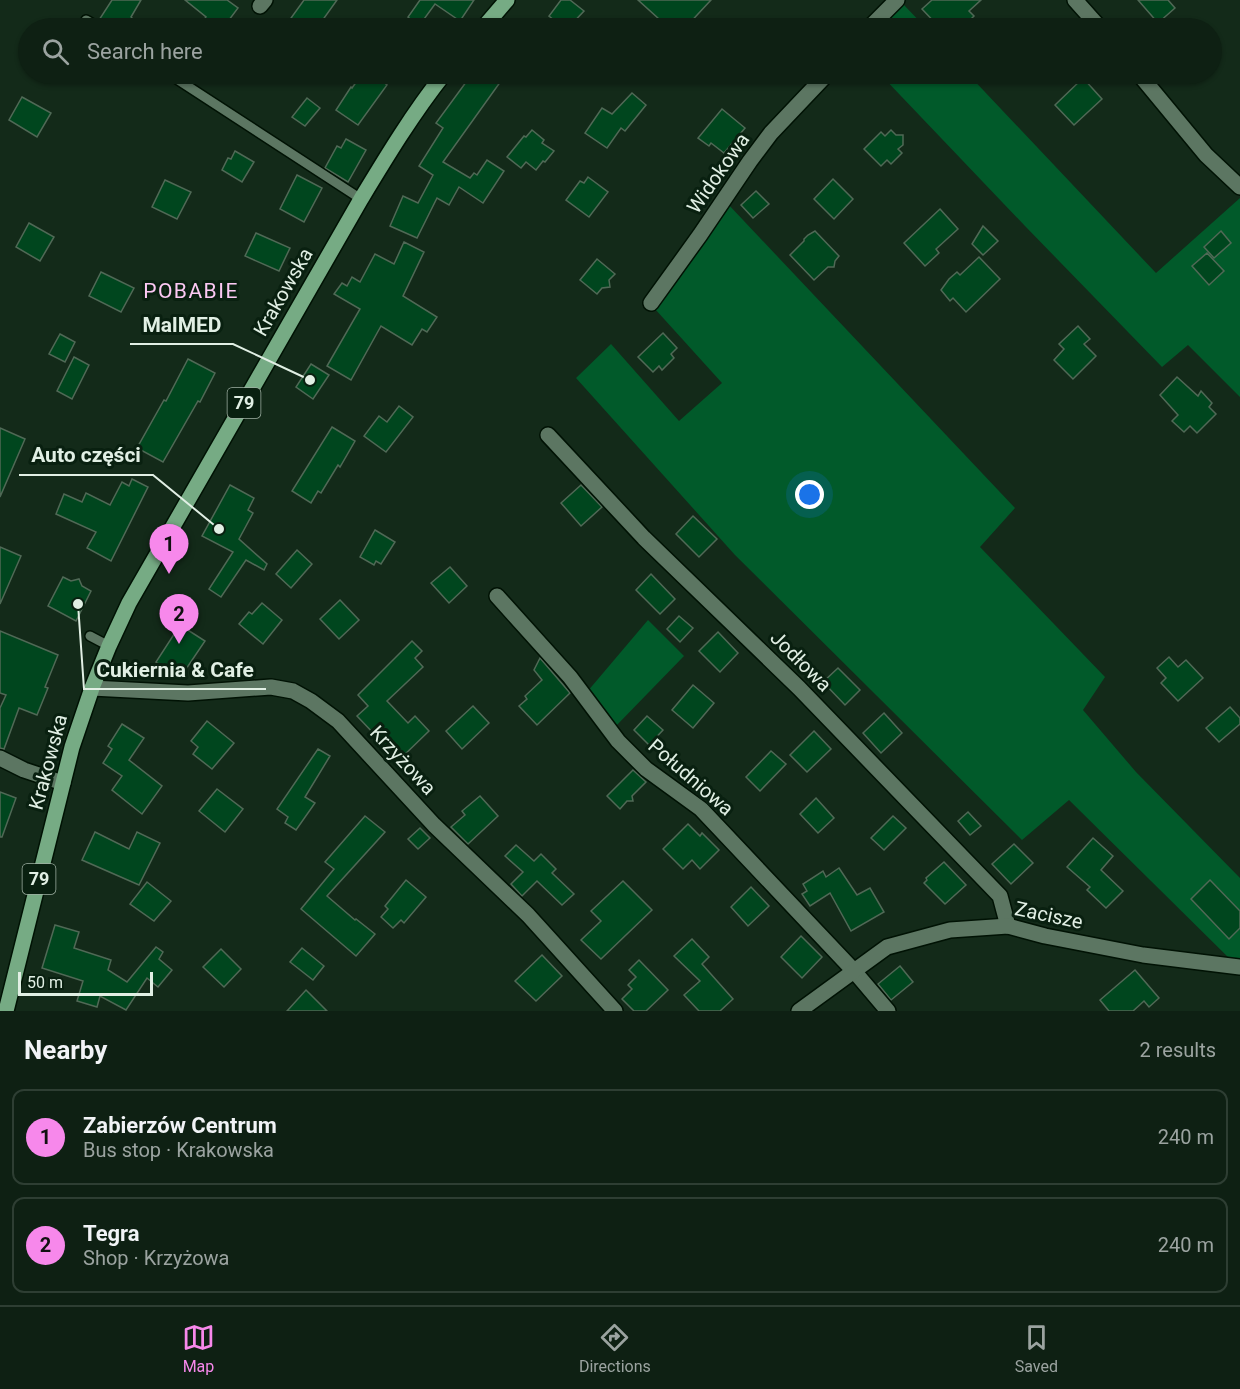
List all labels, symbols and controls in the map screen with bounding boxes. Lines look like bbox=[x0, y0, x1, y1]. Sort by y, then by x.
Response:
search box bbox=[18, 18, 1222, 84]
icon: search bbox=[39, 35, 72, 68]
text: Search here bbox=[87, 39, 203, 64]
street label: Widokowa bbox=[682, 128, 754, 218]
street label: Krakowska bbox=[248, 244, 318, 340]
district label: POBABIE bbox=[143, 279, 239, 303]
callout: MalMED bbox=[130, 305, 233, 344]
text: MalMED bbox=[142, 313, 222, 337]
road number: 79 bbox=[228, 388, 260, 418]
callout: Auto części bbox=[19, 436, 153, 475]
text: Auto części bbox=[31, 443, 141, 467]
your location bbox=[795, 480, 824, 509]
pin: 1 bbox=[150, 524, 188, 574]
pin: 2 bbox=[160, 594, 198, 644]
street label: Jodłowa bbox=[765, 625, 837, 697]
callout: Cukiernia & Cafe bbox=[84, 650, 266, 689]
text: Cukiernia & Cafe bbox=[96, 658, 254, 682]
street label: Krakowska bbox=[24, 712, 72, 812]
street label: Krzyżowa bbox=[365, 720, 441, 800]
street label: Południowa bbox=[644, 734, 738, 820]
road number: 79 bbox=[22, 864, 56, 894]
street label: Zacisze bbox=[1013, 896, 1085, 934]
scale bar bbox=[18, 969, 153, 996]
text: 50 m bbox=[27, 973, 63, 992]
text: Nearby bbox=[24, 1035, 107, 1065]
text: 2 results bbox=[1140, 1038, 1216, 1062]
text: Zabierzów Centrum bbox=[83, 1113, 277, 1138]
text: 1 bbox=[40, 1125, 51, 1149]
text: 240 m bbox=[1158, 1125, 1214, 1149]
text: Bus stop · Krakowska bbox=[83, 1138, 274, 1162]
text: Tegra bbox=[83, 1221, 140, 1246]
text: 2 bbox=[40, 1233, 51, 1257]
text: 240 m bbox=[1158, 1233, 1214, 1257]
text: Shop · Krzyżowa bbox=[83, 1246, 229, 1270]
tab: Map bbox=[182, 1321, 215, 1376]
tab: Directions bbox=[579, 1321, 651, 1376]
tab: Saved bbox=[1015, 1321, 1058, 1376]

